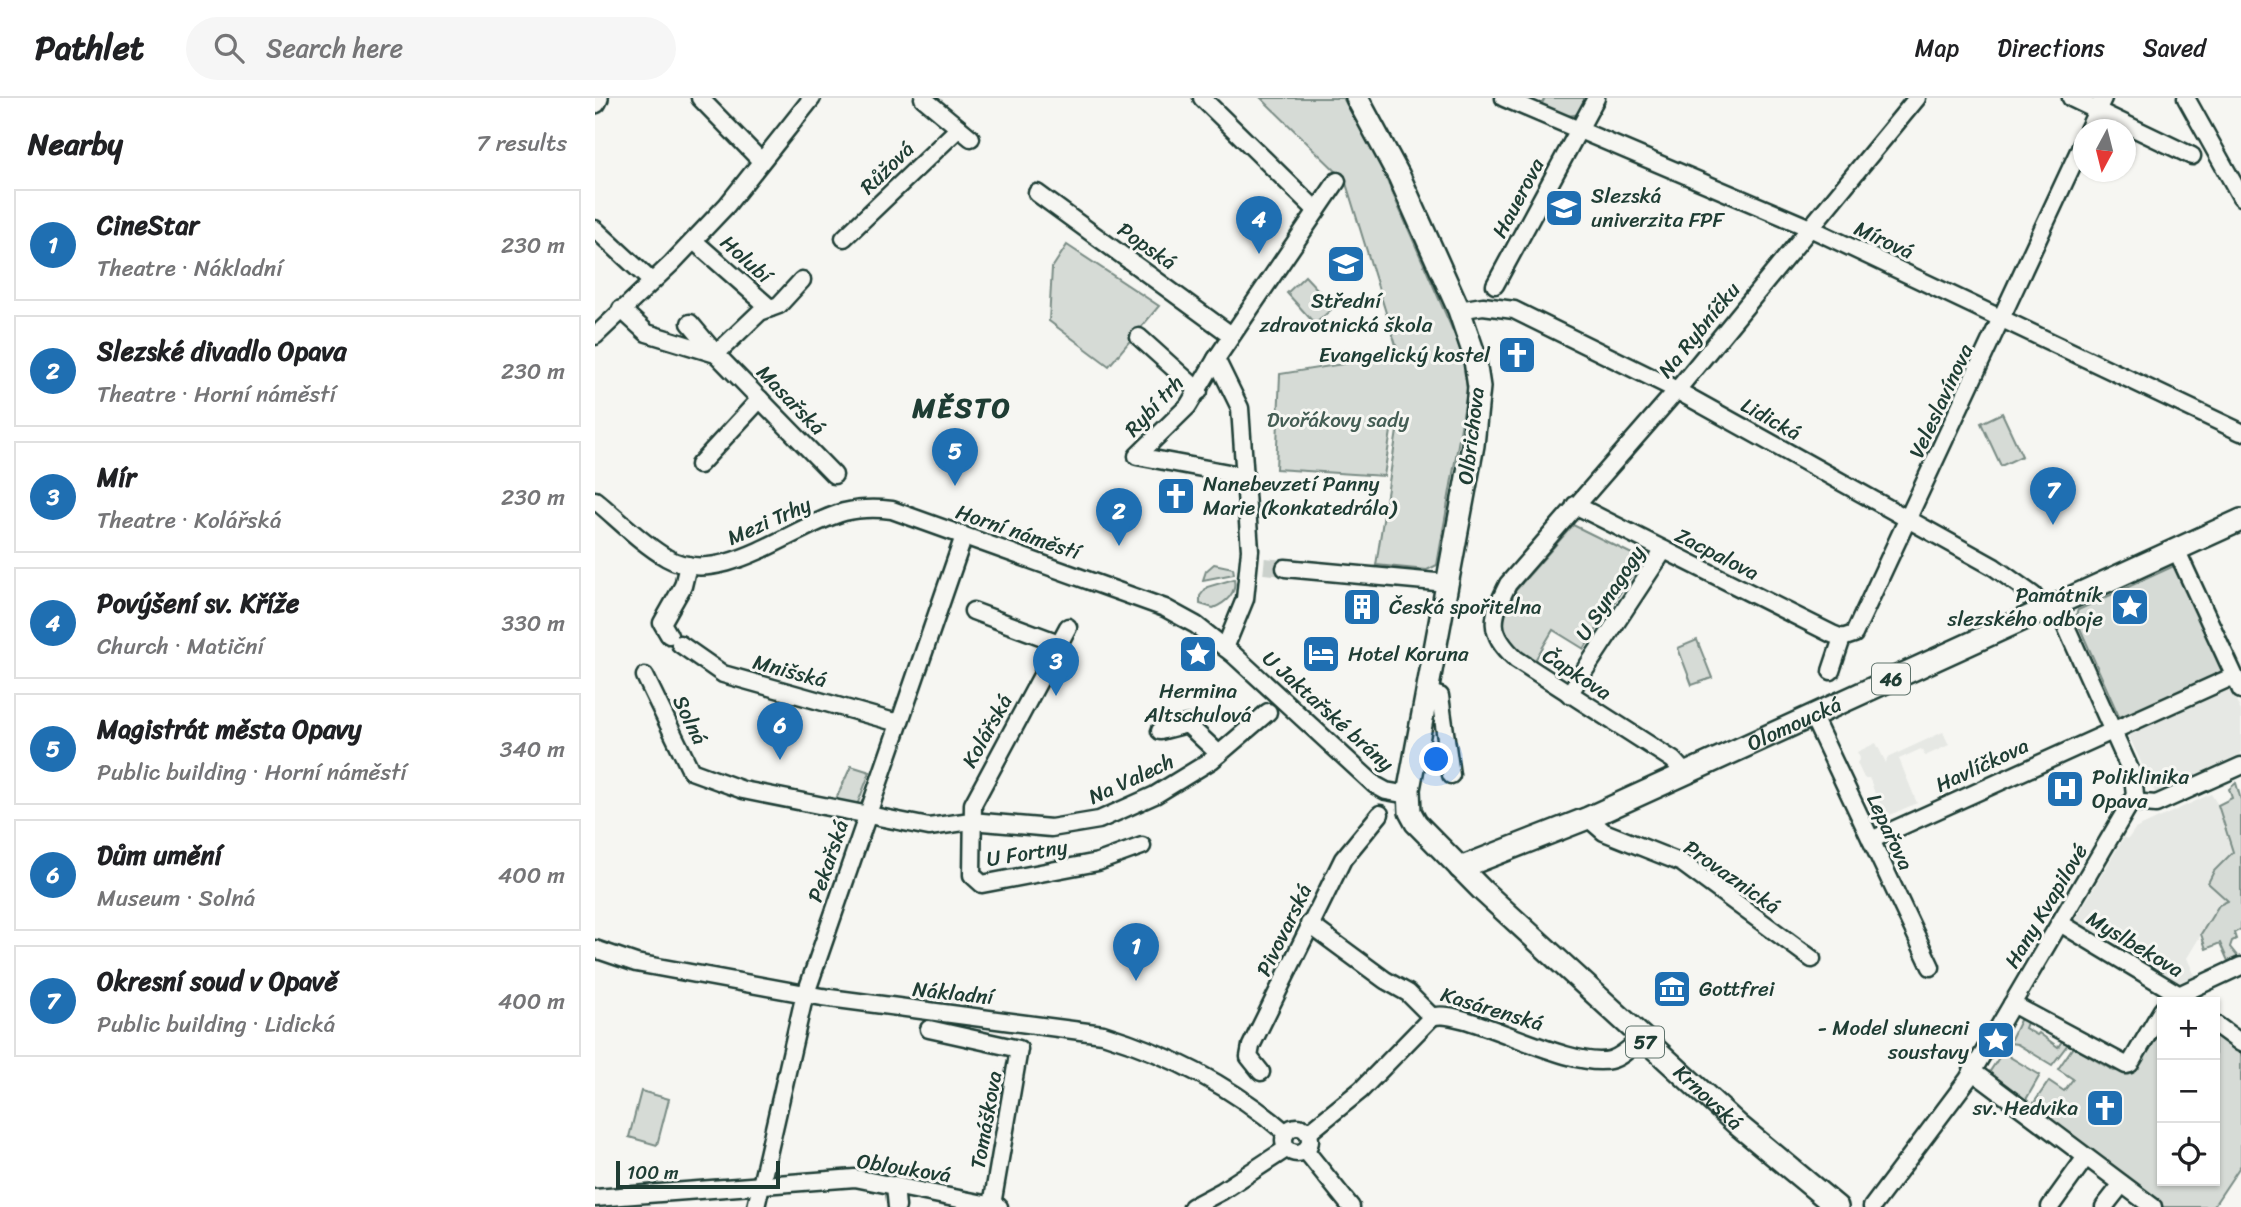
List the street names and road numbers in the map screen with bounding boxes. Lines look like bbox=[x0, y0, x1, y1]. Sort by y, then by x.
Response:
street label: Růžová bbox=[850, 131, 924, 204]
street label: Hauerova bbox=[1481, 151, 1555, 245]
street label: Mírová bbox=[1848, 210, 1921, 271]
street label: Popská bbox=[1109, 212, 1185, 281]
street label: Holubí bbox=[711, 225, 783, 295]
street label: Na Rybníčku bbox=[1648, 273, 1751, 387]
street label: Veleslavínova bbox=[1898, 337, 1984, 465]
street label: Masařská bbox=[747, 355, 835, 445]
street label: Rybí trh bbox=[1115, 366, 1193, 446]
street label: Olbrichova bbox=[1446, 385, 1496, 487]
street label: Lidická bbox=[1734, 387, 1809, 451]
street label: Mezi Trhy bbox=[721, 486, 817, 556]
street label: Horní náměstí bbox=[951, 493, 1087, 572]
street label: Zacpalova bbox=[1668, 516, 1766, 592]
street label: U Synagogy bbox=[1565, 537, 1655, 649]
street label: Čapkova bbox=[1534, 637, 1620, 711]
street label: U Jaktařské brány bbox=[1253, 641, 1403, 781]
street label: Mnišská bbox=[749, 643, 832, 699]
road number: 46 bbox=[1872, 664, 1910, 694]
street label: Kolářská bbox=[951, 686, 1023, 775]
street label: Olomoucká bbox=[1741, 686, 1848, 762]
street label: Solná bbox=[662, 688, 719, 752]
street label: Havlíčkova bbox=[1929, 727, 2036, 803]
street label: Na Valech bbox=[1082, 743, 1180, 815]
street label: Lepařova bbox=[1856, 787, 1925, 877]
street label: Pekařská bbox=[796, 814, 860, 907]
street label: U Fortny bbox=[984, 828, 1070, 878]
street label: Provaznická bbox=[1675, 829, 1789, 925]
street label: Hany Kvapilové bbox=[1994, 836, 2099, 976]
street label: Pivovarská bbox=[1245, 877, 1323, 983]
street label: Myslbekova bbox=[2079, 900, 2192, 988]
street label: Nákladní bbox=[911, 970, 997, 1016]
street label: Kasárenská bbox=[1436, 975, 1549, 1043]
road number: 57 bbox=[1626, 1026, 1664, 1058]
street label: Krnovská bbox=[1664, 1055, 1752, 1140]
street label: Tomáškova bbox=[959, 1068, 1013, 1172]
street label: Oblouková bbox=[854, 1142, 954, 1194]

